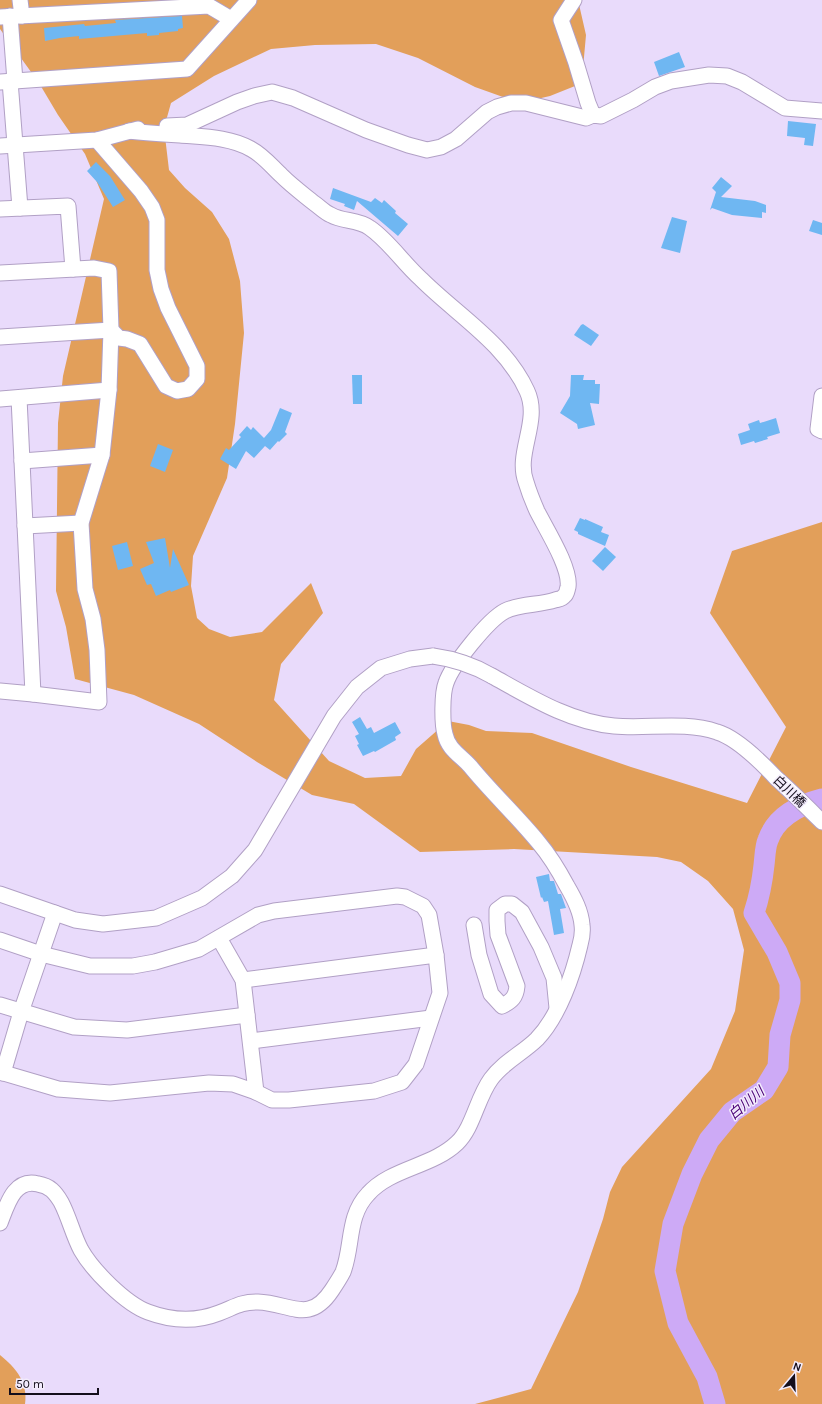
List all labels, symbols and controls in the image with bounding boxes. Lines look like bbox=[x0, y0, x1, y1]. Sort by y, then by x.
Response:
street label: 白川橋 bbox=[770, 772, 809, 810]
water label: 白川川 bbox=[725, 1082, 769, 1123]
north arrow bbox=[774, 1356, 814, 1396]
text: N bbox=[791, 1360, 803, 1374]
scale bar bbox=[10, 1370, 98, 1396]
text: 50 m bbox=[16, 1377, 44, 1391]

